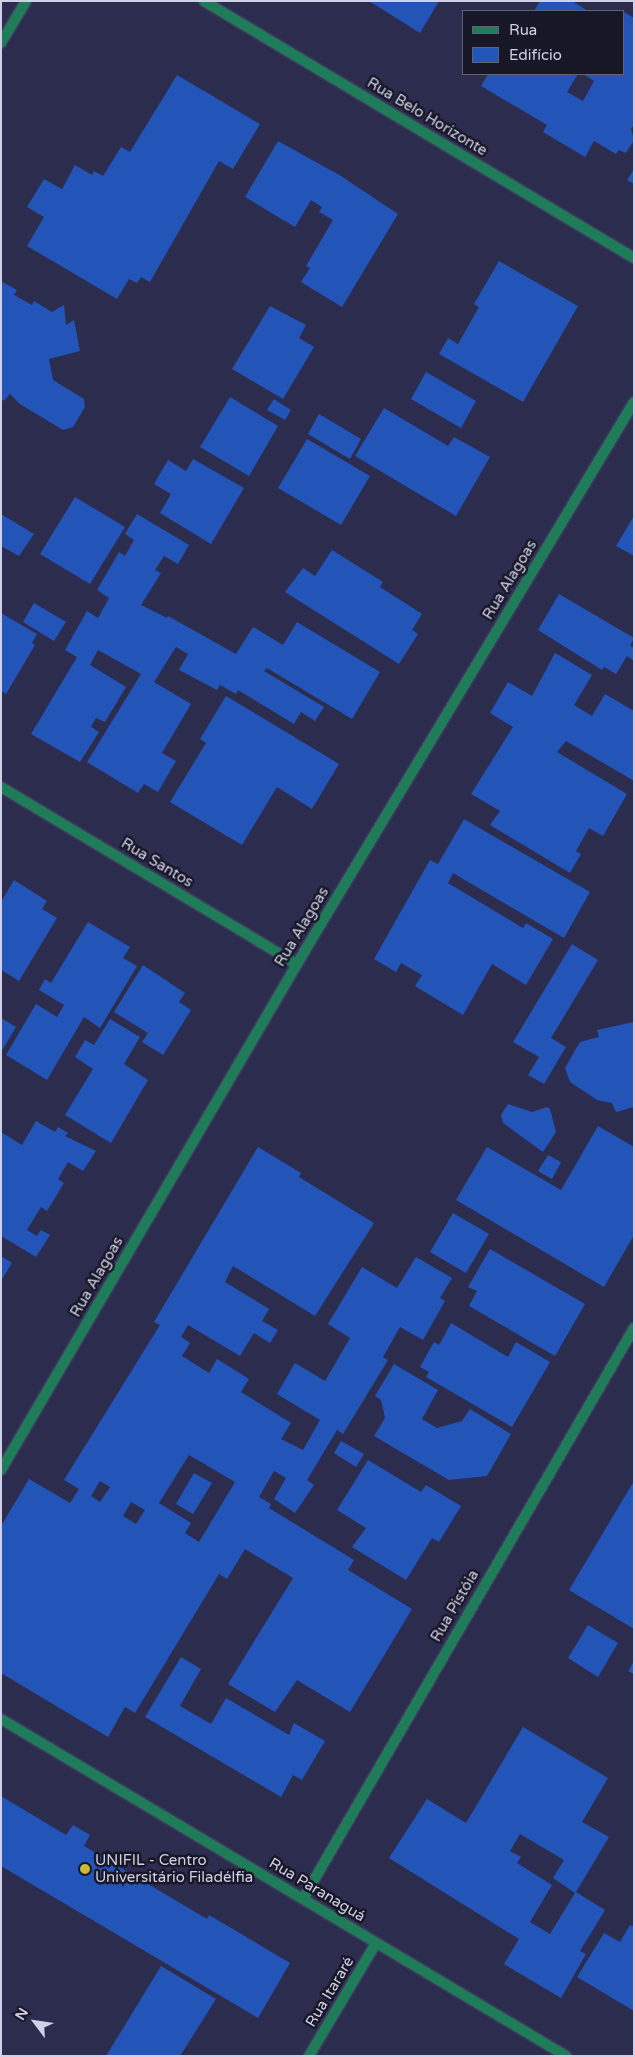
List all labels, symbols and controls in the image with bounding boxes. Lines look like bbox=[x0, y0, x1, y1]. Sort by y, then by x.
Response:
legend bbox=[462, 10, 625, 75]
text: Rua bbox=[509, 21, 537, 39]
text: Edifício bbox=[509, 46, 562, 64]
street label: Rua Belo Horizonte bbox=[364, 74, 490, 160]
street label: Rua Alagoas bbox=[479, 537, 541, 623]
street label: Rua Santos bbox=[118, 834, 196, 892]
street label: Rua Alagoas bbox=[271, 884, 333, 970]
street label: Rua Alagoas bbox=[67, 1234, 127, 1320]
street label: Rua Pistóia bbox=[427, 1567, 483, 1645]
place label: UNIFIL - Centro Universitário Filadélfia bbox=[95, 1851, 253, 1886]
street label: Rua Paranaguá bbox=[266, 1854, 368, 1926]
marker: UNIFIL - Centro Universitário Filadélfia bbox=[79, 1863, 91, 1875]
street label: Rua Itararé bbox=[302, 1954, 358, 2030]
north arrow bbox=[10, 1997, 60, 2047]
text: N bbox=[12, 2005, 32, 2023]

